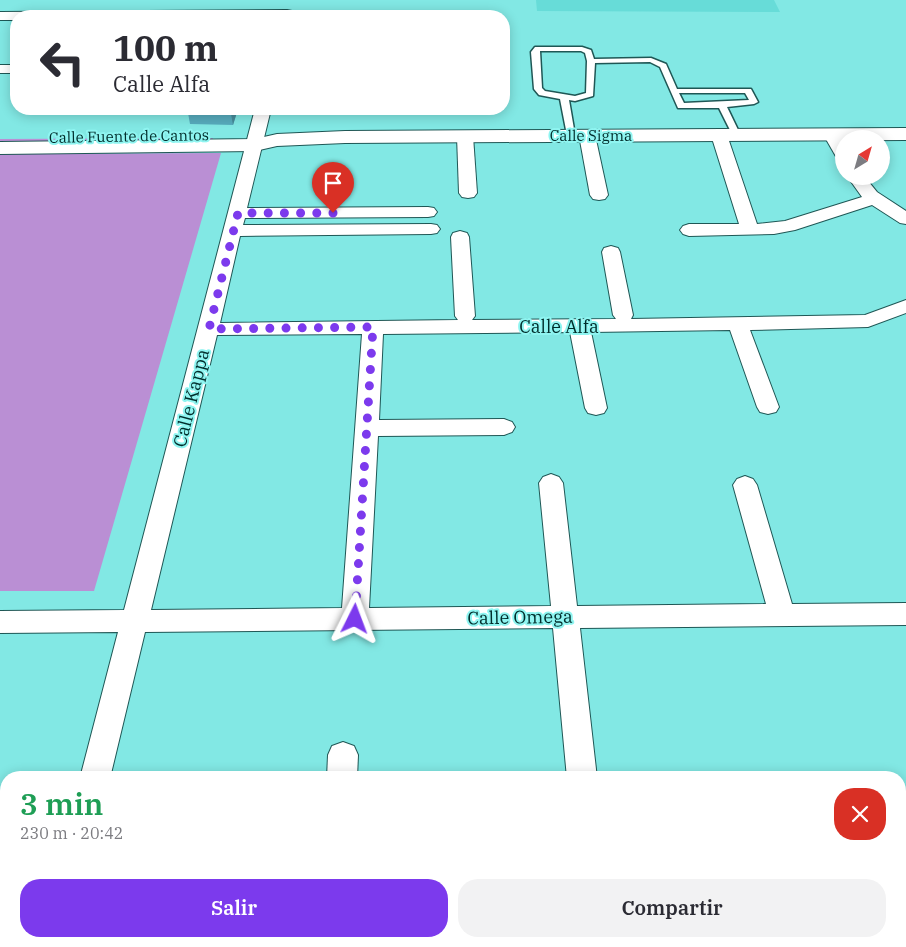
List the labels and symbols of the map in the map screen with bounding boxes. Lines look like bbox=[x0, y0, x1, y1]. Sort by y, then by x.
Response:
street label: Calle Fuente de Cantos bbox=[49, 125, 209, 147]
street label: Calle Sigma bbox=[550, 126, 632, 145]
north arrow bbox=[835, 130, 890, 185]
pin bbox=[312, 162, 354, 213]
street label: Calle Alfa bbox=[519, 315, 599, 338]
street label: Calle Kappa bbox=[168, 346, 214, 449]
position arrow bbox=[328, 592, 380, 644]
street label: Calle Omega bbox=[467, 605, 573, 629]

